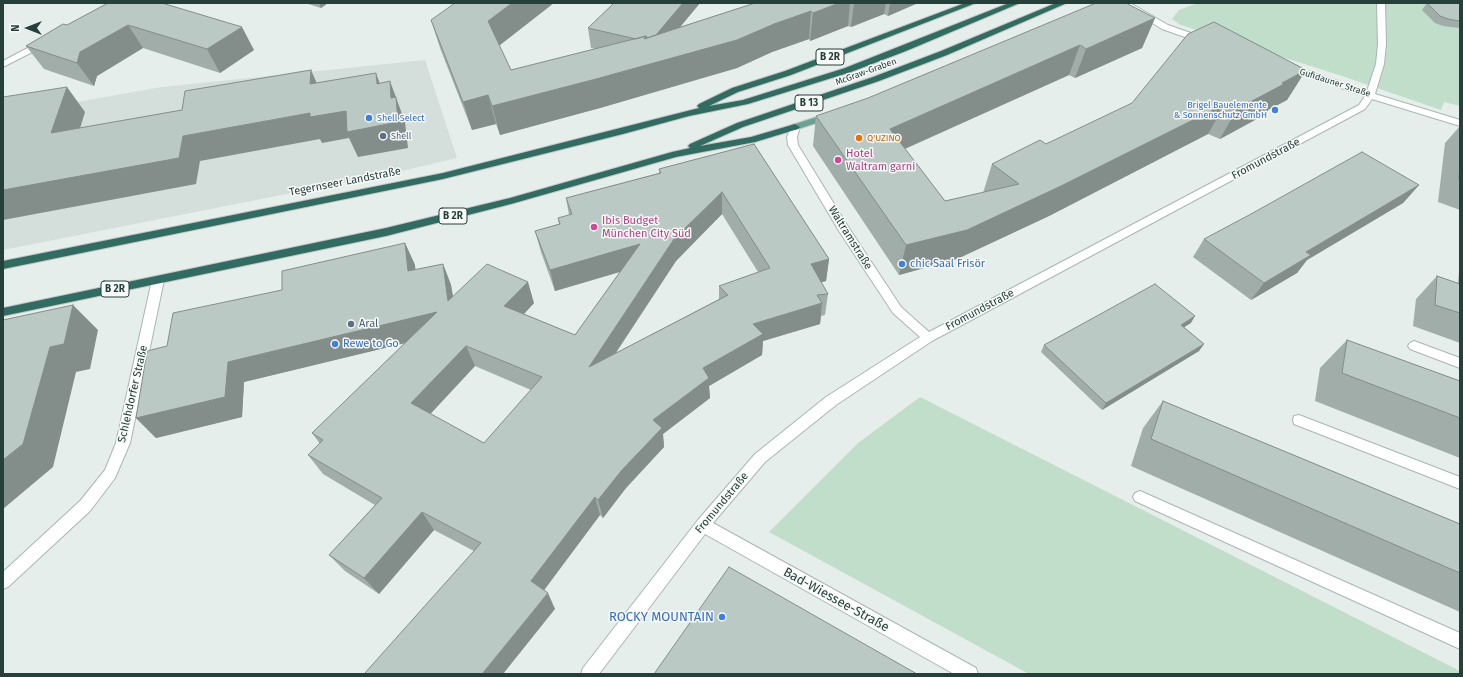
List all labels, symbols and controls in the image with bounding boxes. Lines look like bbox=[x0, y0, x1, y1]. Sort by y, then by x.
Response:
north arrow bbox=[8, 8, 48, 48]
text: N bbox=[9, 24, 22, 32]
road number: B 2R bbox=[816, 49, 844, 65]
street label: McGraw-Graben bbox=[834, 56, 898, 88]
street label: Gufidauner Straße bbox=[1298, 66, 1372, 100]
road number: B 13 bbox=[795, 95, 823, 111]
place label: Brigel Bauelemente & Sonnenschutz GmbH bbox=[1174, 100, 1267, 121]
marker: Brigel Bauelemente & Sonnenschutz GmbH bbox=[1270, 105, 1280, 115]
marker: Shell Select bbox=[364, 113, 374, 123]
place label: Shell Select bbox=[377, 113, 425, 123]
marker: Shell bbox=[378, 131, 388, 141]
place label: Shell bbox=[391, 131, 411, 141]
marker: Q'UZINO bbox=[854, 133, 864, 143]
place label: Q'UZINO bbox=[867, 133, 901, 143]
street label: Fromundstraße bbox=[1229, 135, 1303, 183]
place label: Hotel Waltram garni bbox=[846, 147, 915, 173]
marker: Hotel Waltram garni bbox=[833, 155, 843, 165]
street label: Tegernseer Landstraße bbox=[288, 165, 402, 199]
street label: Waltramstraße bbox=[825, 204, 875, 272]
road number: B 2R bbox=[439, 208, 467, 224]
place label: Ibis Budget München City Süd bbox=[602, 214, 691, 240]
marker: Ibis Budget München City Süd bbox=[589, 222, 599, 232]
place label: chic Saal Frisör bbox=[910, 257, 985, 271]
marker: chic Saal Frisör bbox=[897, 259, 907, 269]
road number: B 2R bbox=[101, 281, 129, 297]
street label: Fromundstraße bbox=[943, 286, 1017, 334]
place label: Aral bbox=[359, 317, 378, 331]
marker: Aral bbox=[346, 319, 356, 329]
place label: Rewe to Go bbox=[343, 337, 399, 351]
marker: Rewe to Go bbox=[330, 339, 340, 349]
street label: Schlehdorfer Straße bbox=[115, 344, 151, 444]
street label: Fromundstraße bbox=[693, 470, 751, 536]
street label: Bad-Wiessee-Straße bbox=[780, 564, 892, 636]
place label: ROCKY MOUNTAIN bbox=[609, 609, 714, 625]
marker: ROCKY MOUNTAIN bbox=[717, 612, 727, 622]

